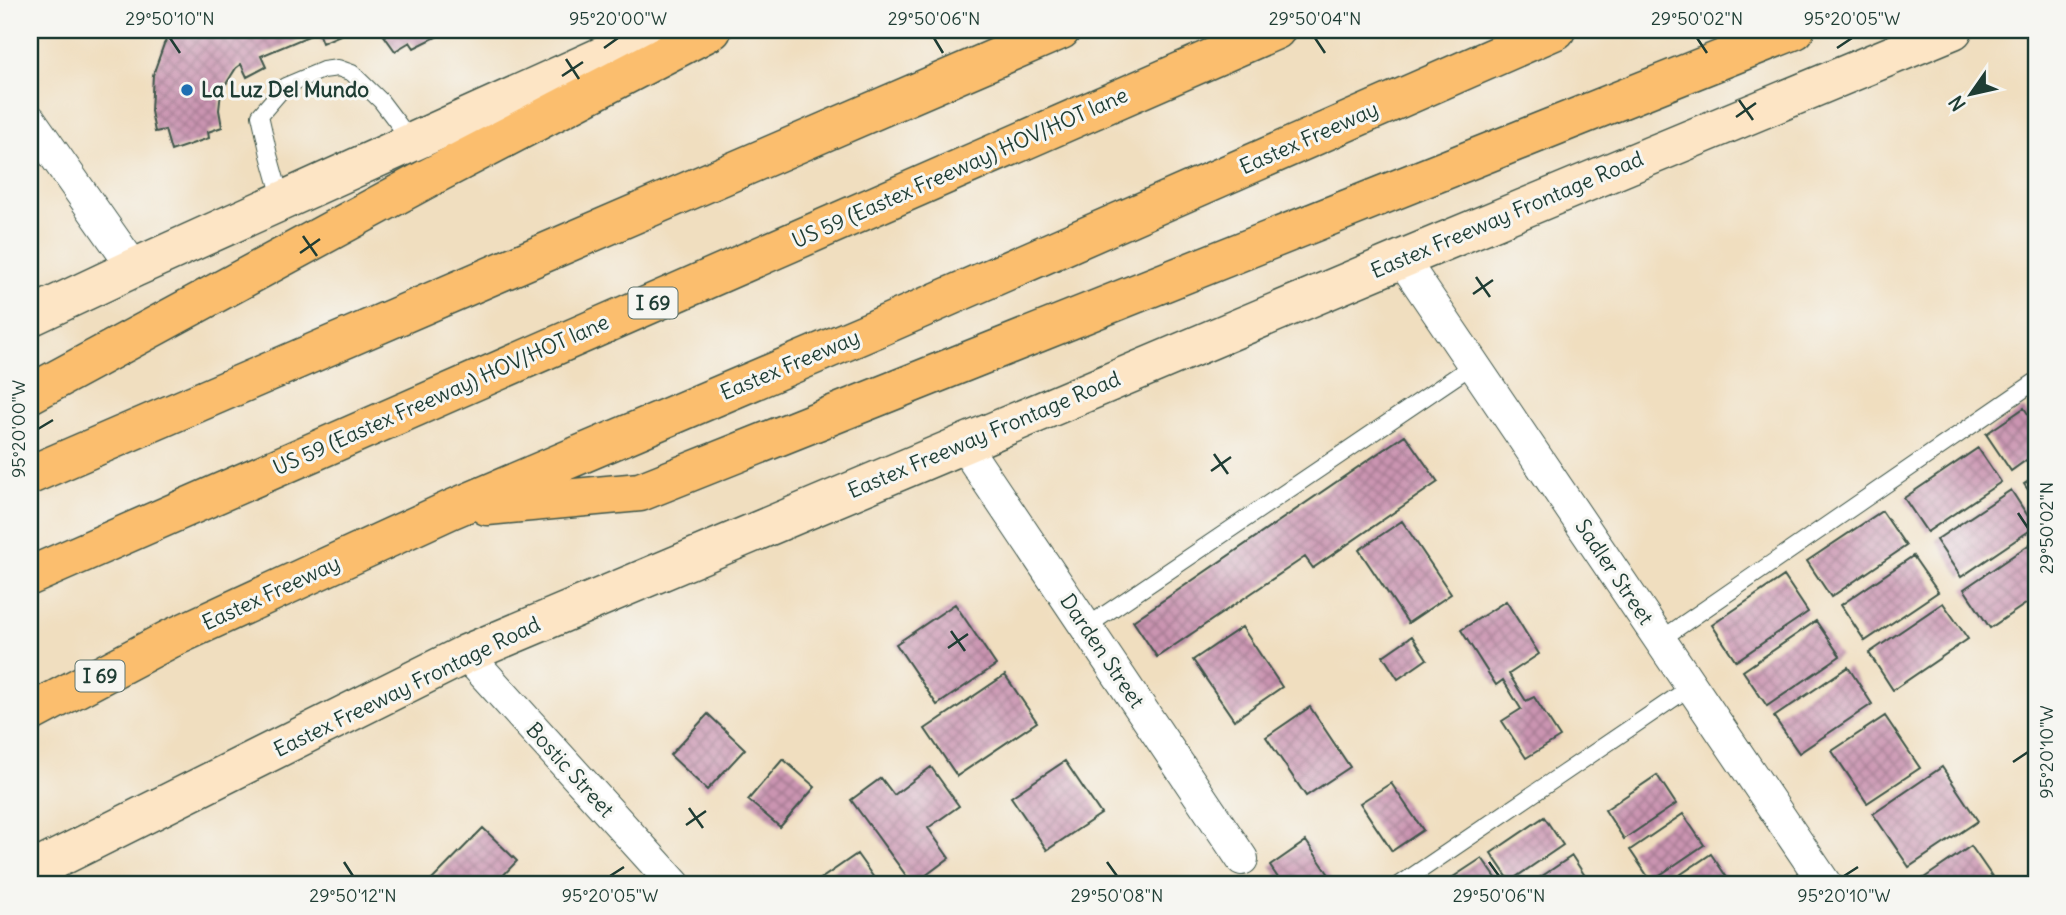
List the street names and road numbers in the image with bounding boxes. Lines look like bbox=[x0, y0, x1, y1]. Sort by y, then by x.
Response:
street label: US 59 (Eastex Freeway) HOV/HOT lane bbox=[788, 81, 1132, 254]
street label: Eastex Freeway bbox=[1235, 95, 1382, 180]
street label: Eastex Freeway Frontage Road bbox=[1366, 145, 1647, 284]
road number: I 69 bbox=[628, 288, 678, 318]
street label: US 59 (Eastex Freeway) HOV/HOT lane bbox=[269, 308, 613, 481]
street label: Eastex Freeway bbox=[716, 323, 864, 406]
street label: Eastex Freeway Frontage Road bbox=[843, 365, 1124, 504]
street label: Sadler Street bbox=[1569, 514, 1660, 630]
street label: Eastex Freeway bbox=[198, 549, 344, 636]
street label: Darden Street bbox=[1054, 588, 1151, 713]
street label: Eastex Freeway Frontage Road bbox=[269, 610, 545, 763]
road number: I 69 bbox=[76, 660, 124, 692]
street label: Bostic Street bbox=[521, 717, 620, 823]

